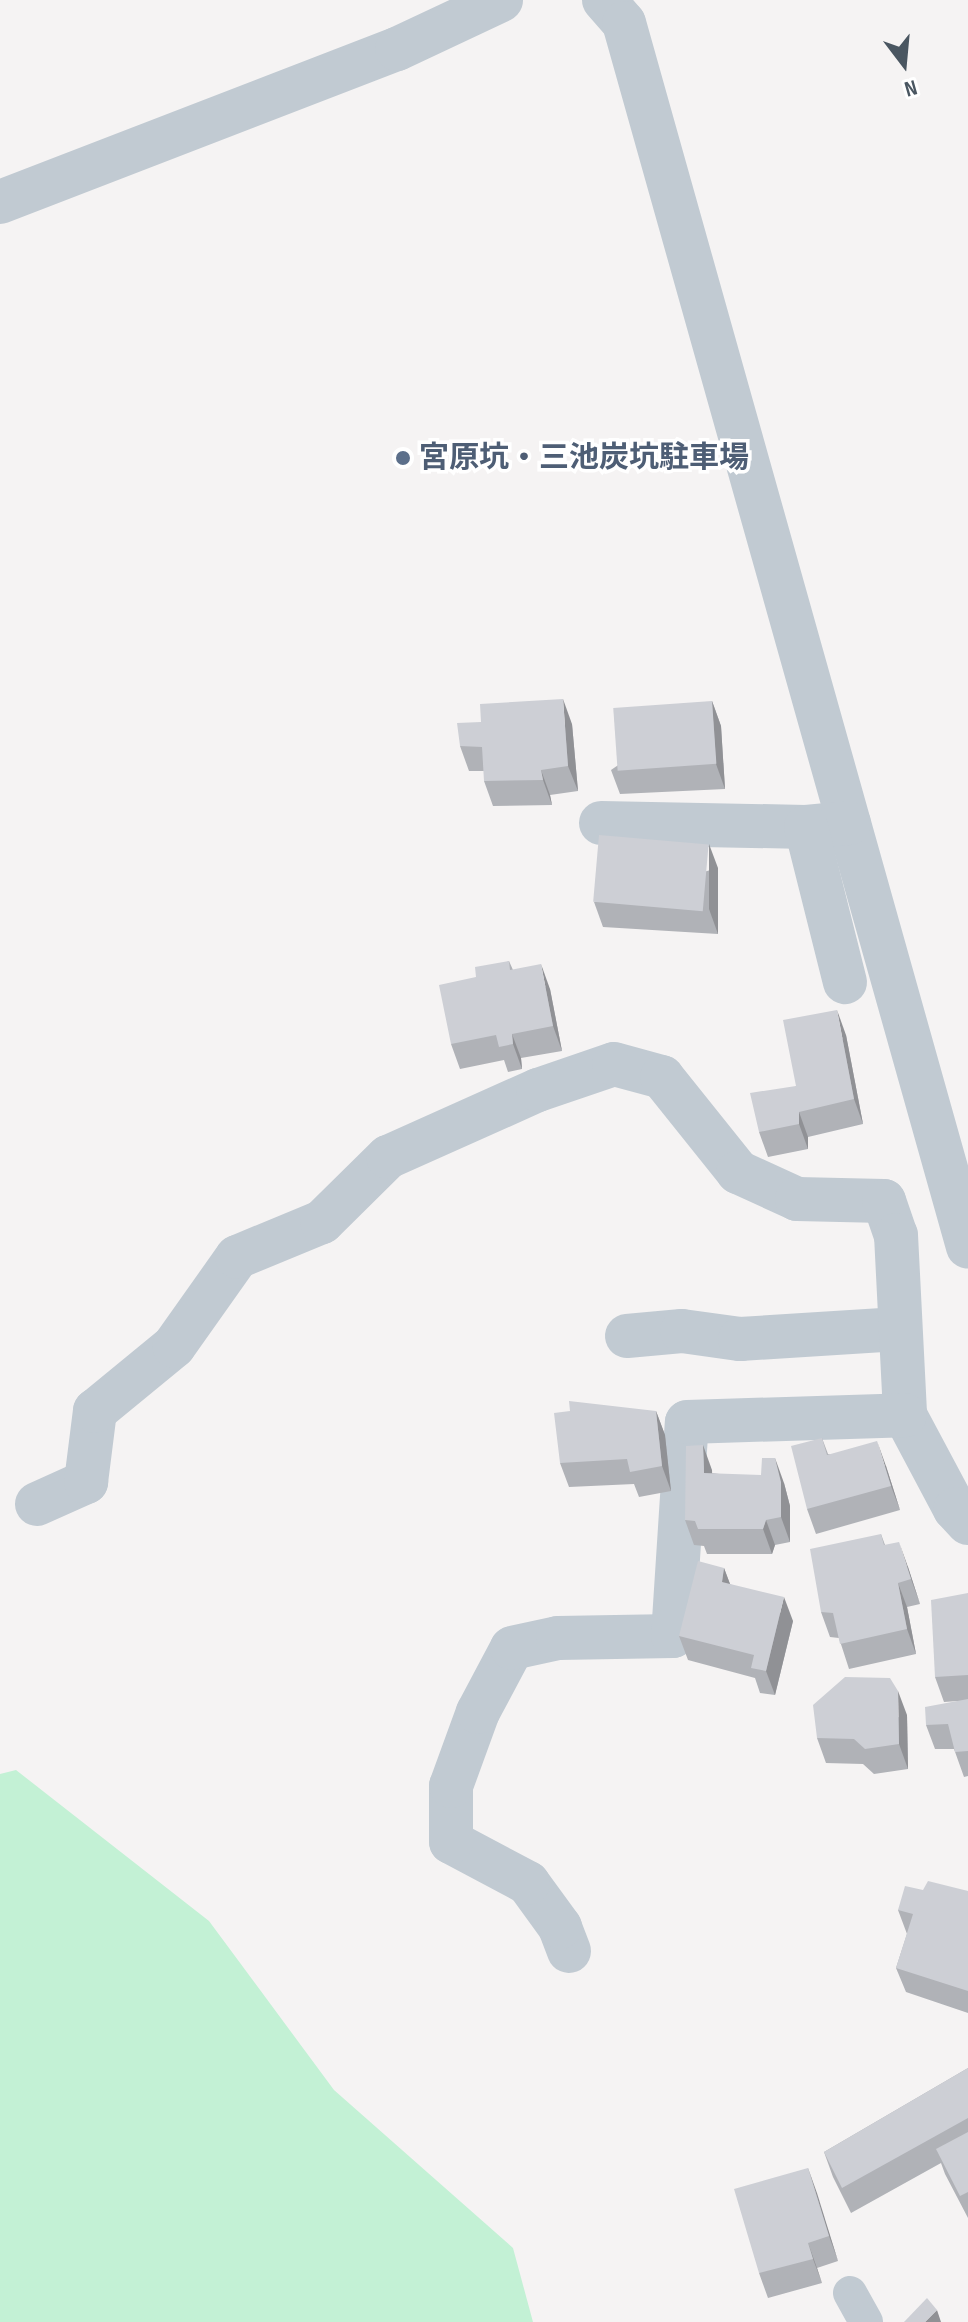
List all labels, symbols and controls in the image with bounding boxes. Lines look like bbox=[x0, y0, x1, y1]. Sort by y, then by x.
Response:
north arrow bbox=[864, 24, 944, 104]
text: N bbox=[901, 73, 920, 102]
place label: 宮原坑・三池炭坑駐車場 bbox=[419, 440, 749, 476]
marker: 宮原坑・三池炭坑駐車場 bbox=[394, 449, 412, 467]

